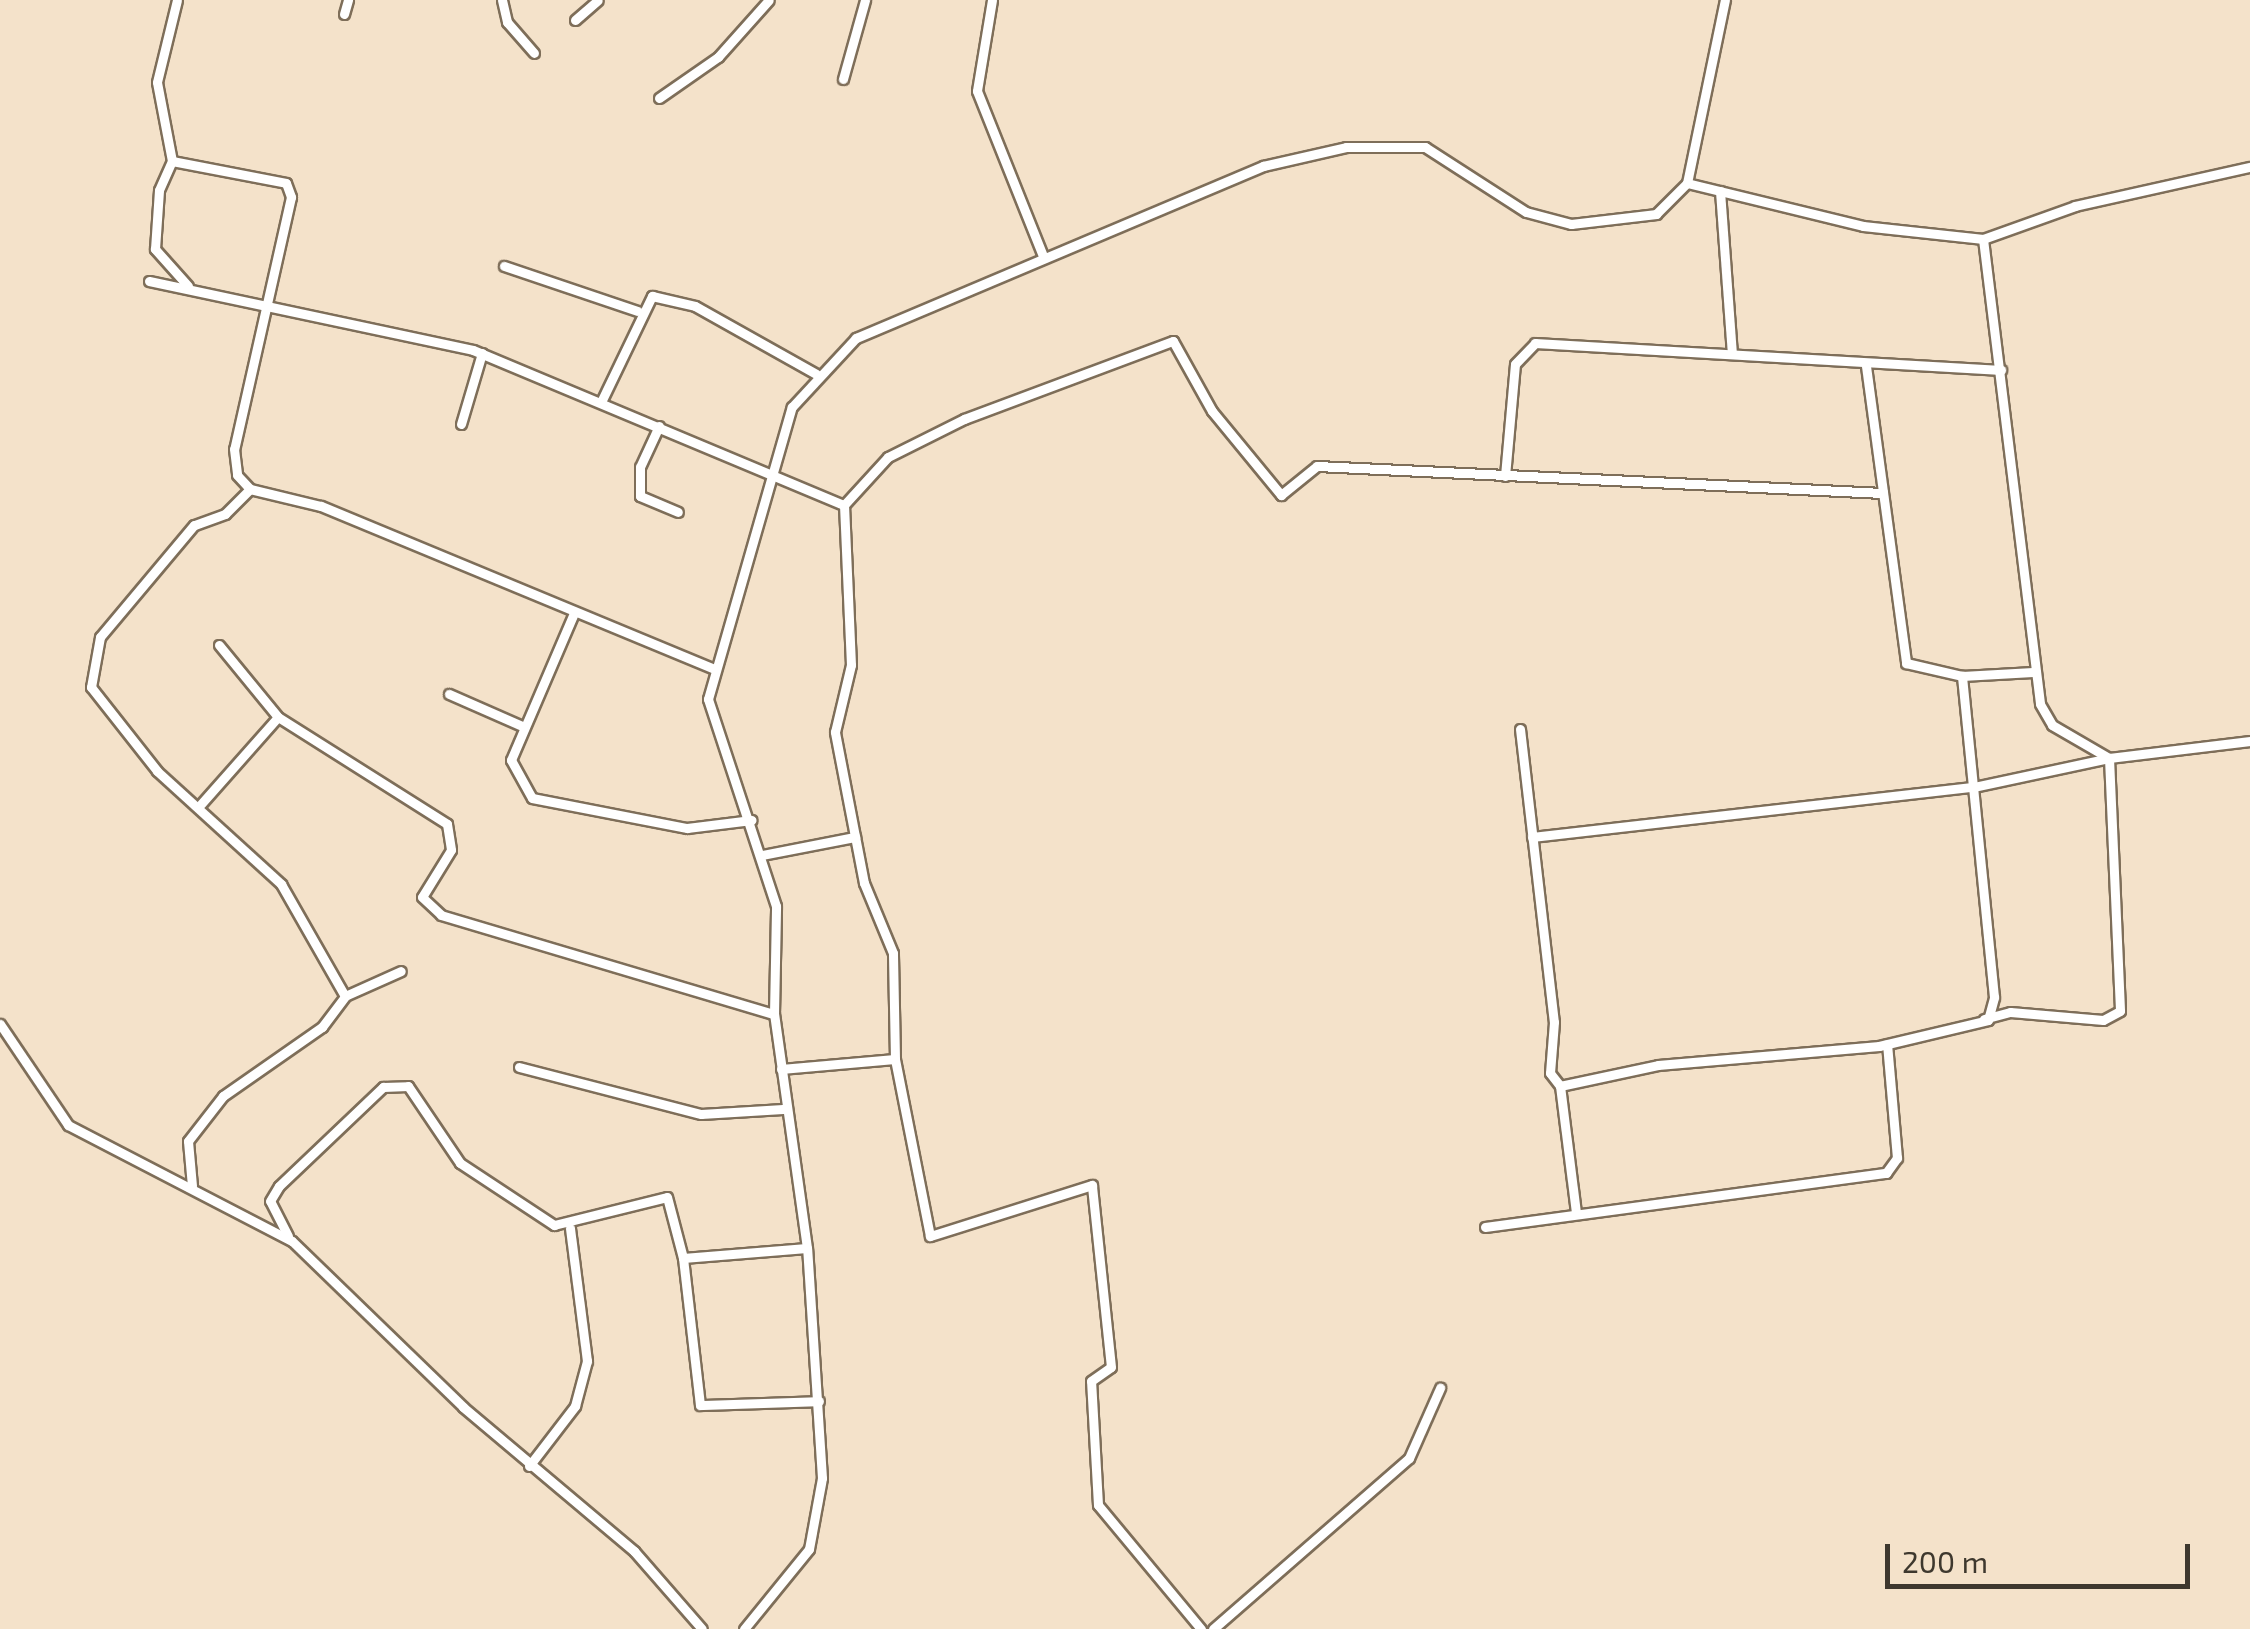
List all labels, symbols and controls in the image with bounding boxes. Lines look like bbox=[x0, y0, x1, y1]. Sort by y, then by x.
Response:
scale bar bbox=[1890, 1524, 2195, 1586]
text: 200 m bbox=[1902, 1543, 1988, 1579]

